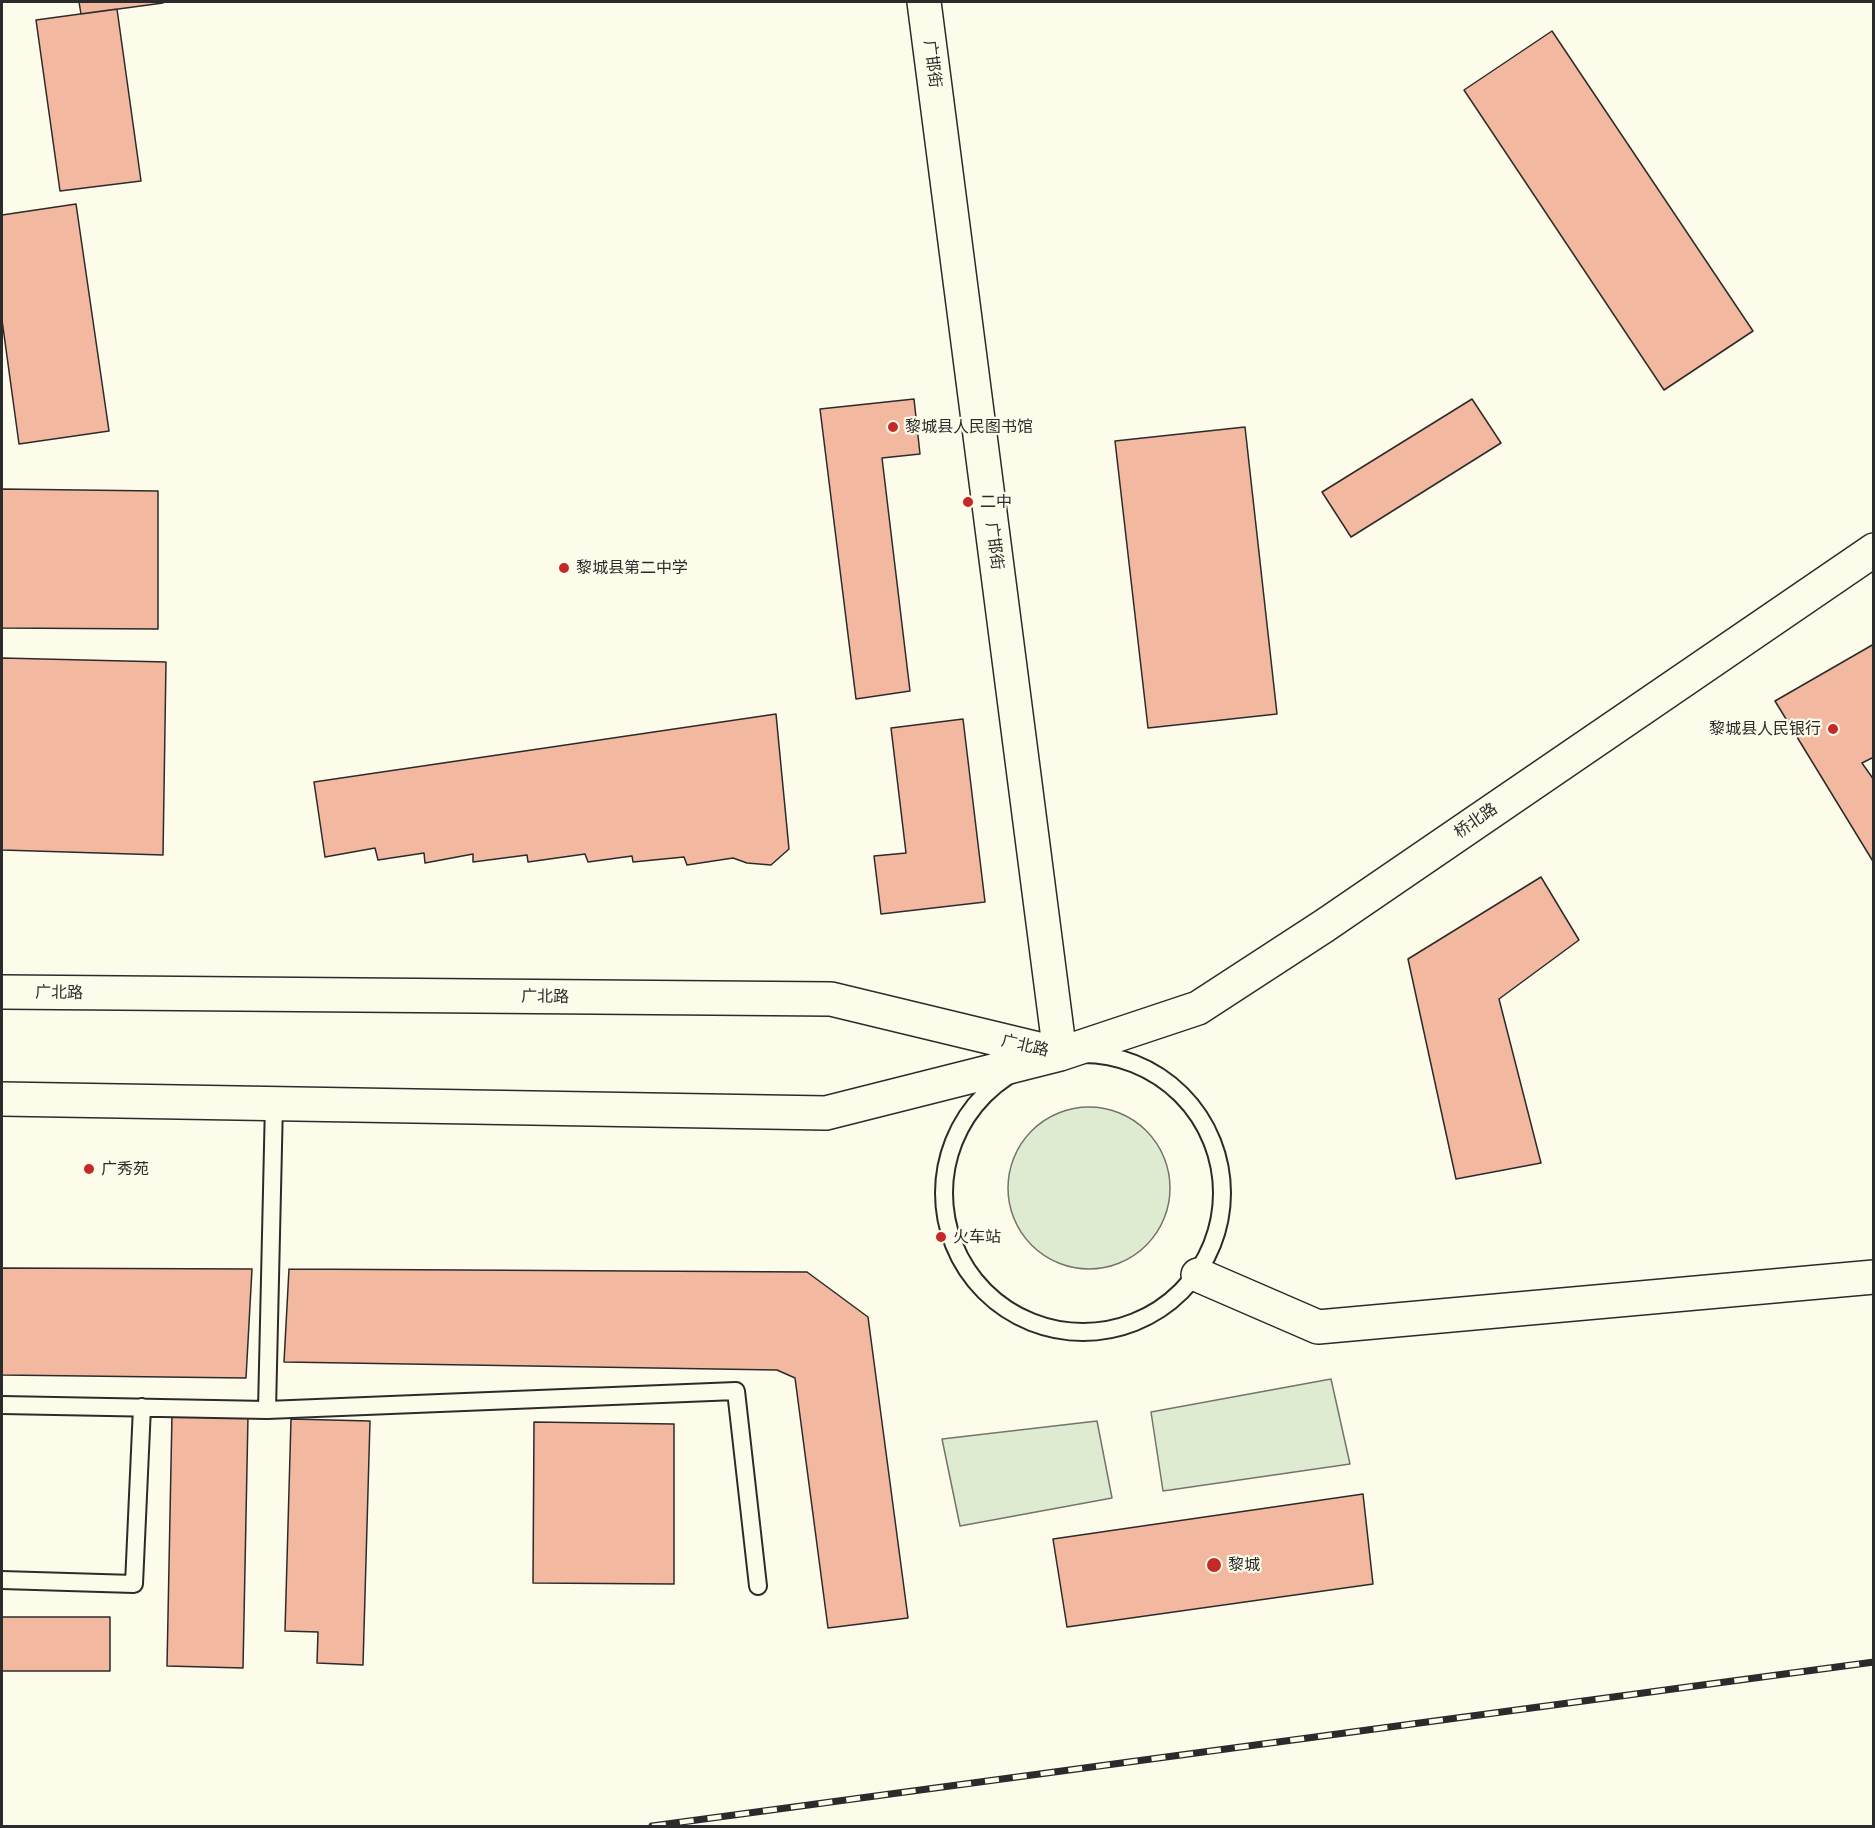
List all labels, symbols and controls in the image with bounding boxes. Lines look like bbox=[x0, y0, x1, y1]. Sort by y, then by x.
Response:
street label: 广邯街 bbox=[920, 39, 944, 89]
place label: 黎城县人民图书馆 bbox=[905, 417, 1033, 437]
marker: 黎城县人民图书馆 bbox=[886, 420, 900, 434]
place label: 二中 bbox=[980, 492, 1012, 512]
marker: 二中 bbox=[961, 495, 975, 509]
street label: 广邯街 bbox=[982, 521, 1006, 571]
place label: 黎城县第二中学 bbox=[576, 558, 688, 578]
marker: 黎城县第二中学 bbox=[557, 561, 571, 575]
place label: 黎城县人民银行 bbox=[1709, 719, 1821, 739]
marker: 黎城县人民银行 bbox=[1826, 722, 1840, 736]
street label: 桥北路 bbox=[1451, 799, 1501, 843]
street label: 广北路 bbox=[35, 983, 83, 1003]
street label: 广北路 bbox=[521, 987, 569, 1007]
street label: 广北路 bbox=[999, 1031, 1051, 1061]
place label: 广秀苑 bbox=[101, 1159, 149, 1179]
marker: 广秀苑 bbox=[82, 1162, 96, 1176]
place label: 火车站 bbox=[953, 1227, 1001, 1247]
marker: 火车站 bbox=[934, 1230, 948, 1244]
place label: 黎城 bbox=[1228, 1555, 1260, 1575]
marker: 黎城 bbox=[1205, 1556, 1223, 1574]

